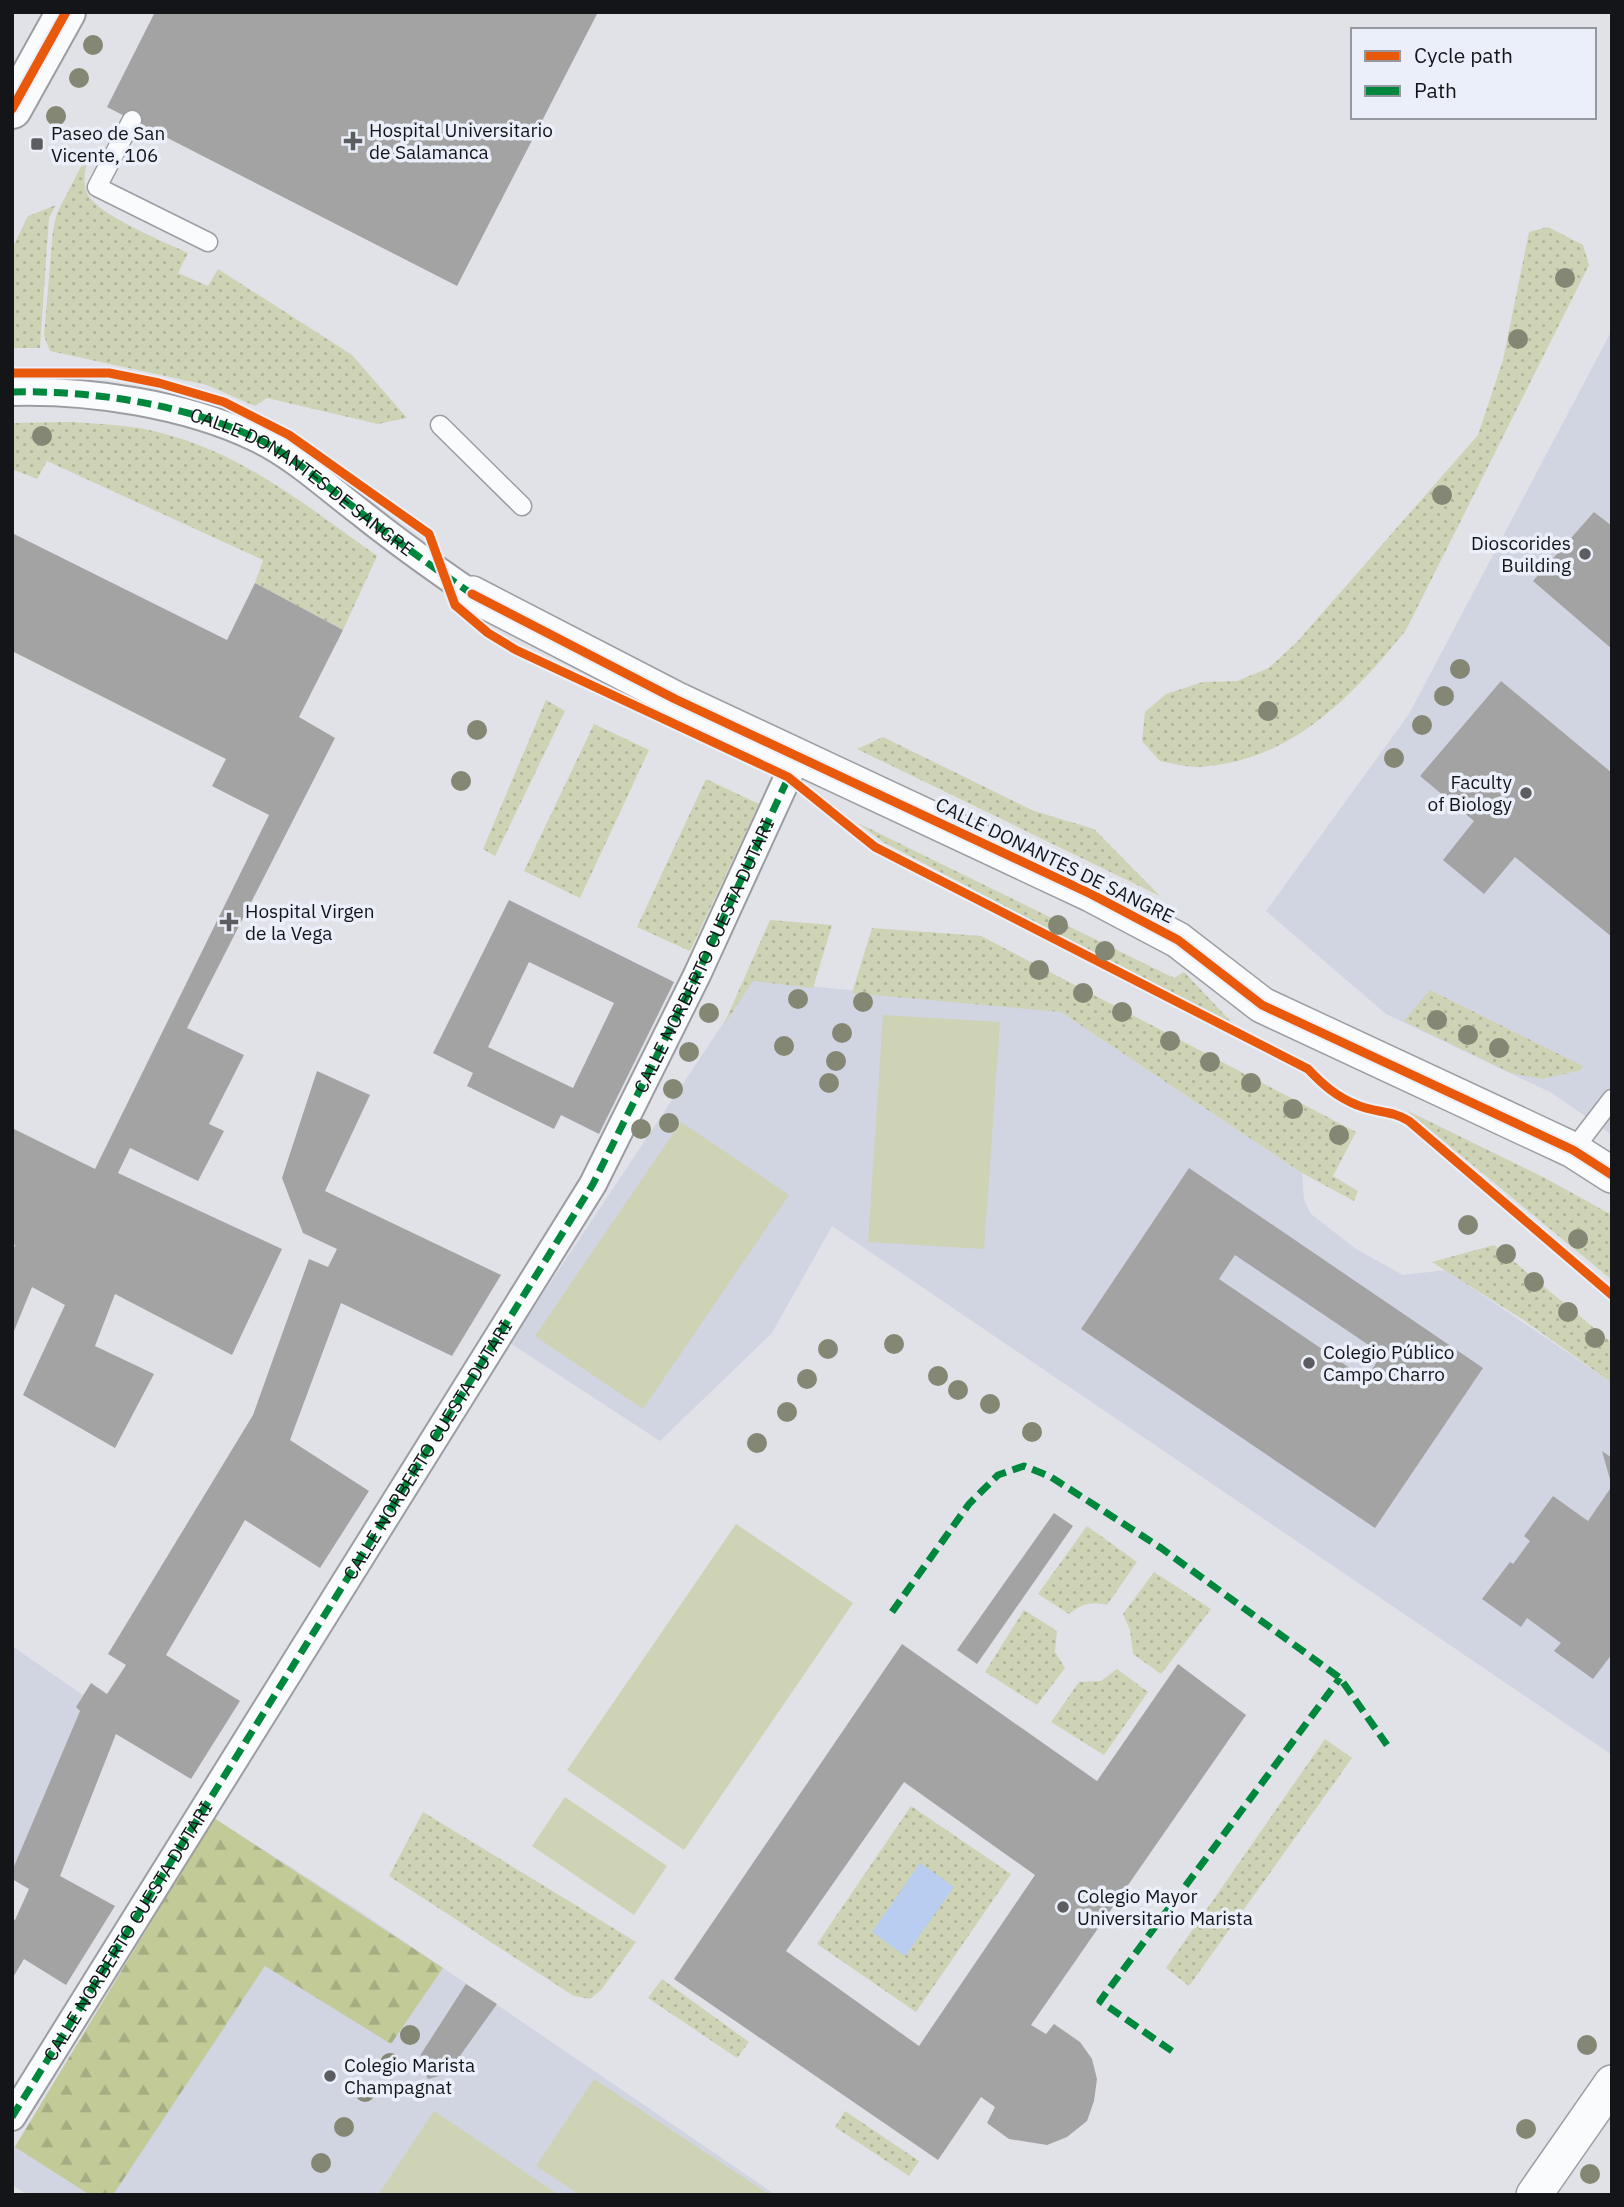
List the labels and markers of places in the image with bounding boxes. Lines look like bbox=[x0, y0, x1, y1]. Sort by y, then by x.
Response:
place label: Hospital Universitario de Salamanca bbox=[369, 118, 553, 164]
place label: Paseo de San Vicente, 106 bbox=[51, 121, 165, 167]
marker: Hospital Universitario de Salamanca bbox=[343, 131, 363, 151]
marker: Paseo de San Vicente, 106 bbox=[29, 136, 45, 152]
place label: Dioscorides Building bbox=[1471, 531, 1571, 577]
marker: Dioscorides Building bbox=[1577, 546, 1593, 562]
place label: Faculty of Biology bbox=[1428, 770, 1513, 816]
marker: Faculty of Biology bbox=[1518, 785, 1534, 801]
place label: Hospital Virgen de la Vega bbox=[245, 899, 375, 945]
marker: Hospital Virgen de la Vega bbox=[219, 912, 239, 932]
place label: Colegio Público Campo Charro bbox=[1323, 1340, 1454, 1386]
marker: Colegio Público Campo Charro bbox=[1301, 1355, 1317, 1371]
place label: Colegio Mayor Universitario Marista bbox=[1077, 1884, 1253, 1930]
marker: Colegio Mayor Universitario Marista bbox=[1055, 1899, 1071, 1915]
place label: Colegio Marista Champagnat bbox=[344, 2053, 475, 2099]
marker: Colegio Marista Champagnat bbox=[322, 2068, 338, 2084]

